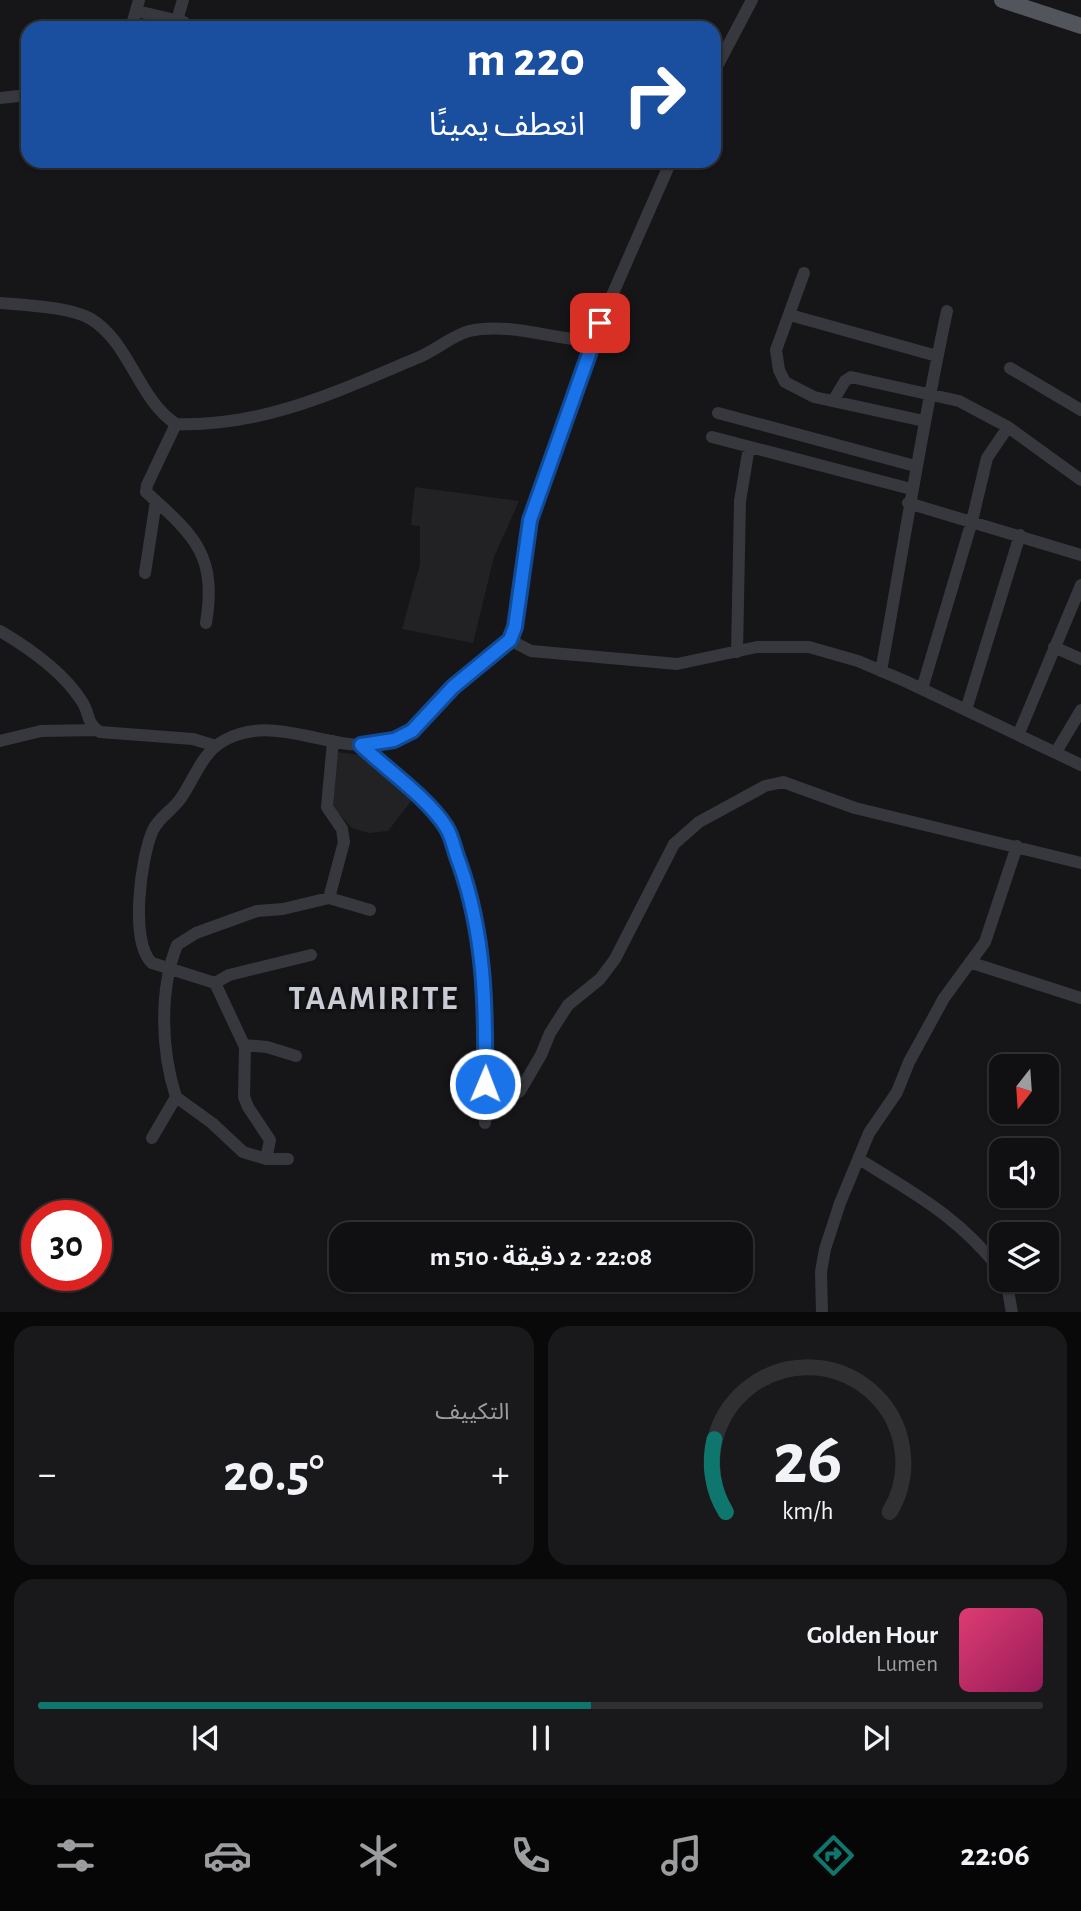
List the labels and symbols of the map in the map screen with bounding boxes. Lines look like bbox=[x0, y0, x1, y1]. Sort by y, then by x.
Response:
pin bbox=[570, 293, 630, 353]
district label: TAAMIRITE bbox=[289, 983, 459, 1016]
position arrow bbox=[448, 1047, 522, 1121]
north arrow bbox=[989, 1054, 1059, 1124]
speed limit sign: 30 bbox=[21, 1200, 112, 1291]

